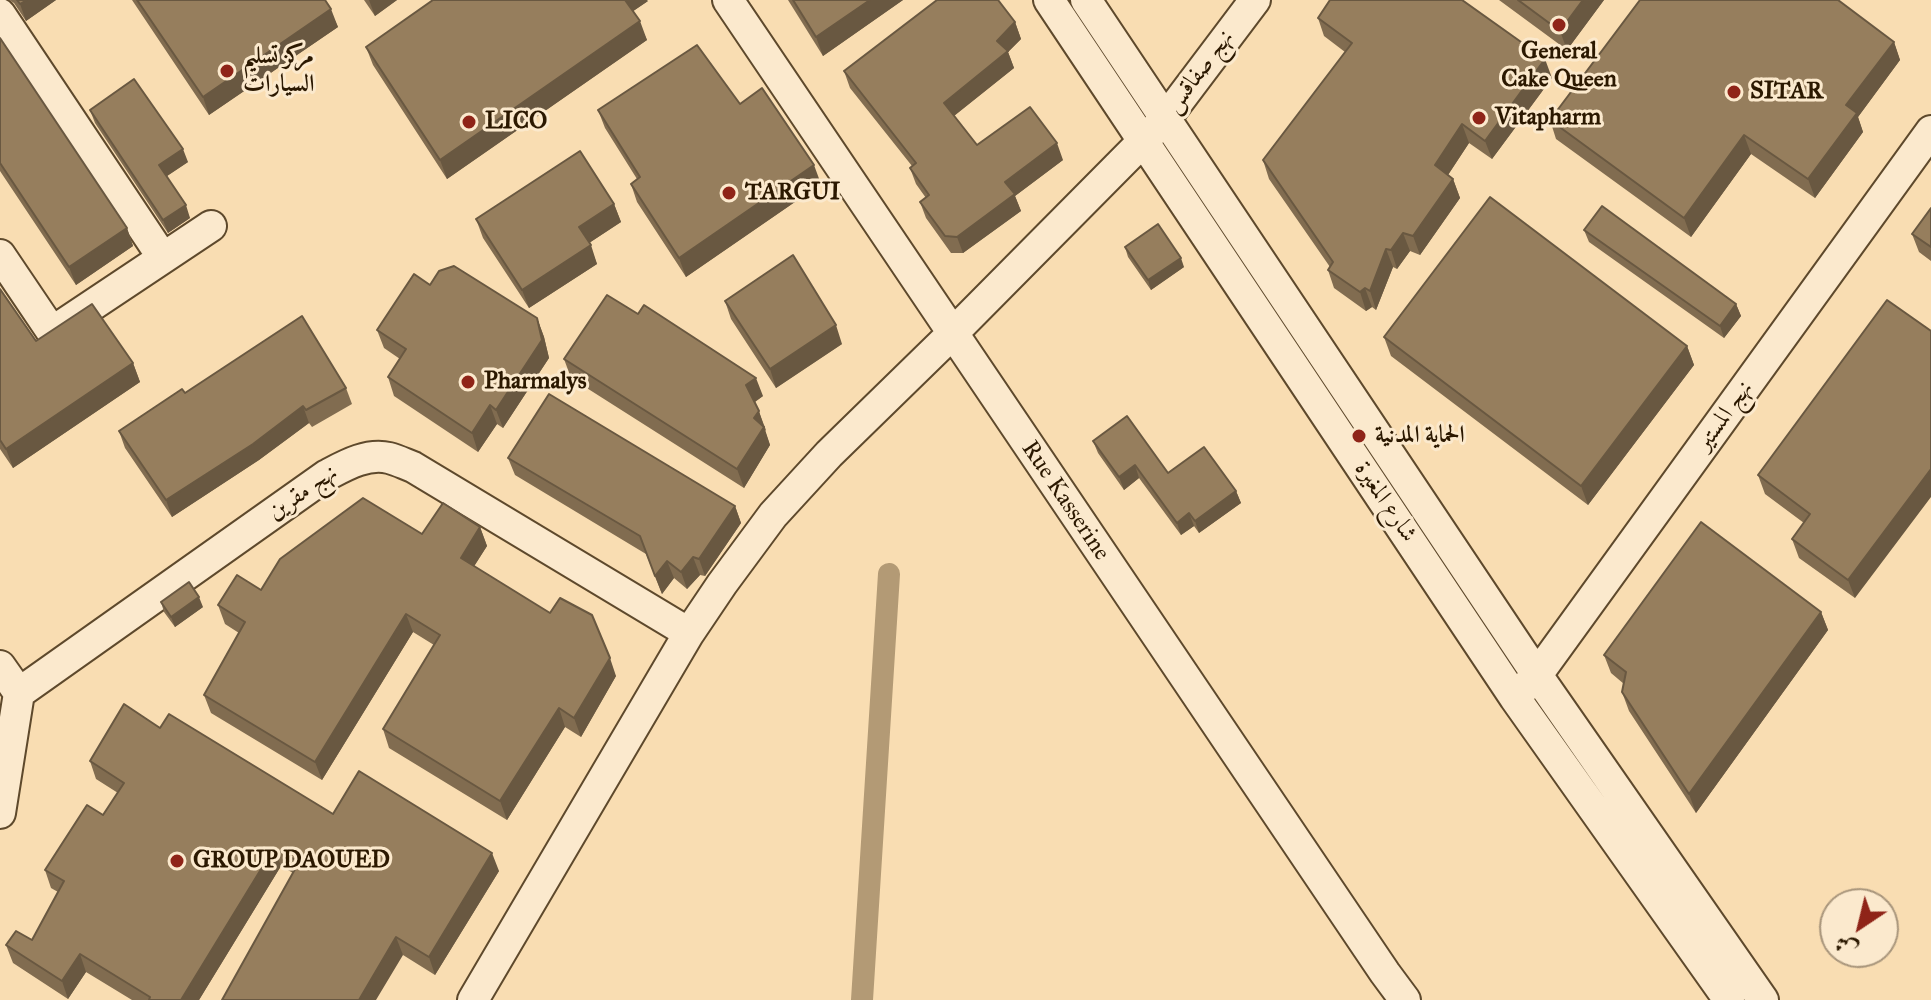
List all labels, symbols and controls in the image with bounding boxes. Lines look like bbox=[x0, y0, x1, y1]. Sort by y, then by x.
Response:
marker: General Cake Queen bbox=[1550, 16, 1568, 34]
street label: نهج صفاقس bbox=[1159, 24, 1241, 120]
place label: General Cake Queen bbox=[1501, 38, 1617, 94]
place label: مركز تسليم السيارات bbox=[243, 43, 314, 99]
marker: مركز تسليم السيارات bbox=[218, 62, 236, 80]
place label: SITAR bbox=[1750, 78, 1823, 106]
marker: SITAR bbox=[1725, 83, 1743, 101]
place label: Vitapharm bbox=[1495, 104, 1601, 132]
place label: LICO bbox=[485, 108, 547, 136]
marker: Vitapharm bbox=[1470, 109, 1488, 127]
marker: LICO bbox=[460, 113, 478, 131]
place label: TARGUI bbox=[745, 179, 840, 207]
marker: TARGUI bbox=[720, 184, 738, 202]
place label: Pharmalys bbox=[484, 368, 587, 396]
marker: Pharmalys bbox=[459, 373, 477, 391]
street label: نهج المستير bbox=[1690, 375, 1760, 457]
place label: الحماية المدنية bbox=[1375, 422, 1465, 450]
marker: الحماية المدنية bbox=[1350, 427, 1368, 445]
street label: Rue Kasserine bbox=[1015, 436, 1115, 566]
street label: شارع المغيرة bbox=[1348, 456, 1422, 548]
street label: نهج مقرين bbox=[262, 459, 344, 527]
place label: GROUP DAOUED bbox=[193, 847, 390, 875]
marker: GROUP DAOUED bbox=[168, 852, 186, 870]
north arrow bbox=[1819, 888, 1899, 968]
text: ش bbox=[1829, 929, 1863, 964]

